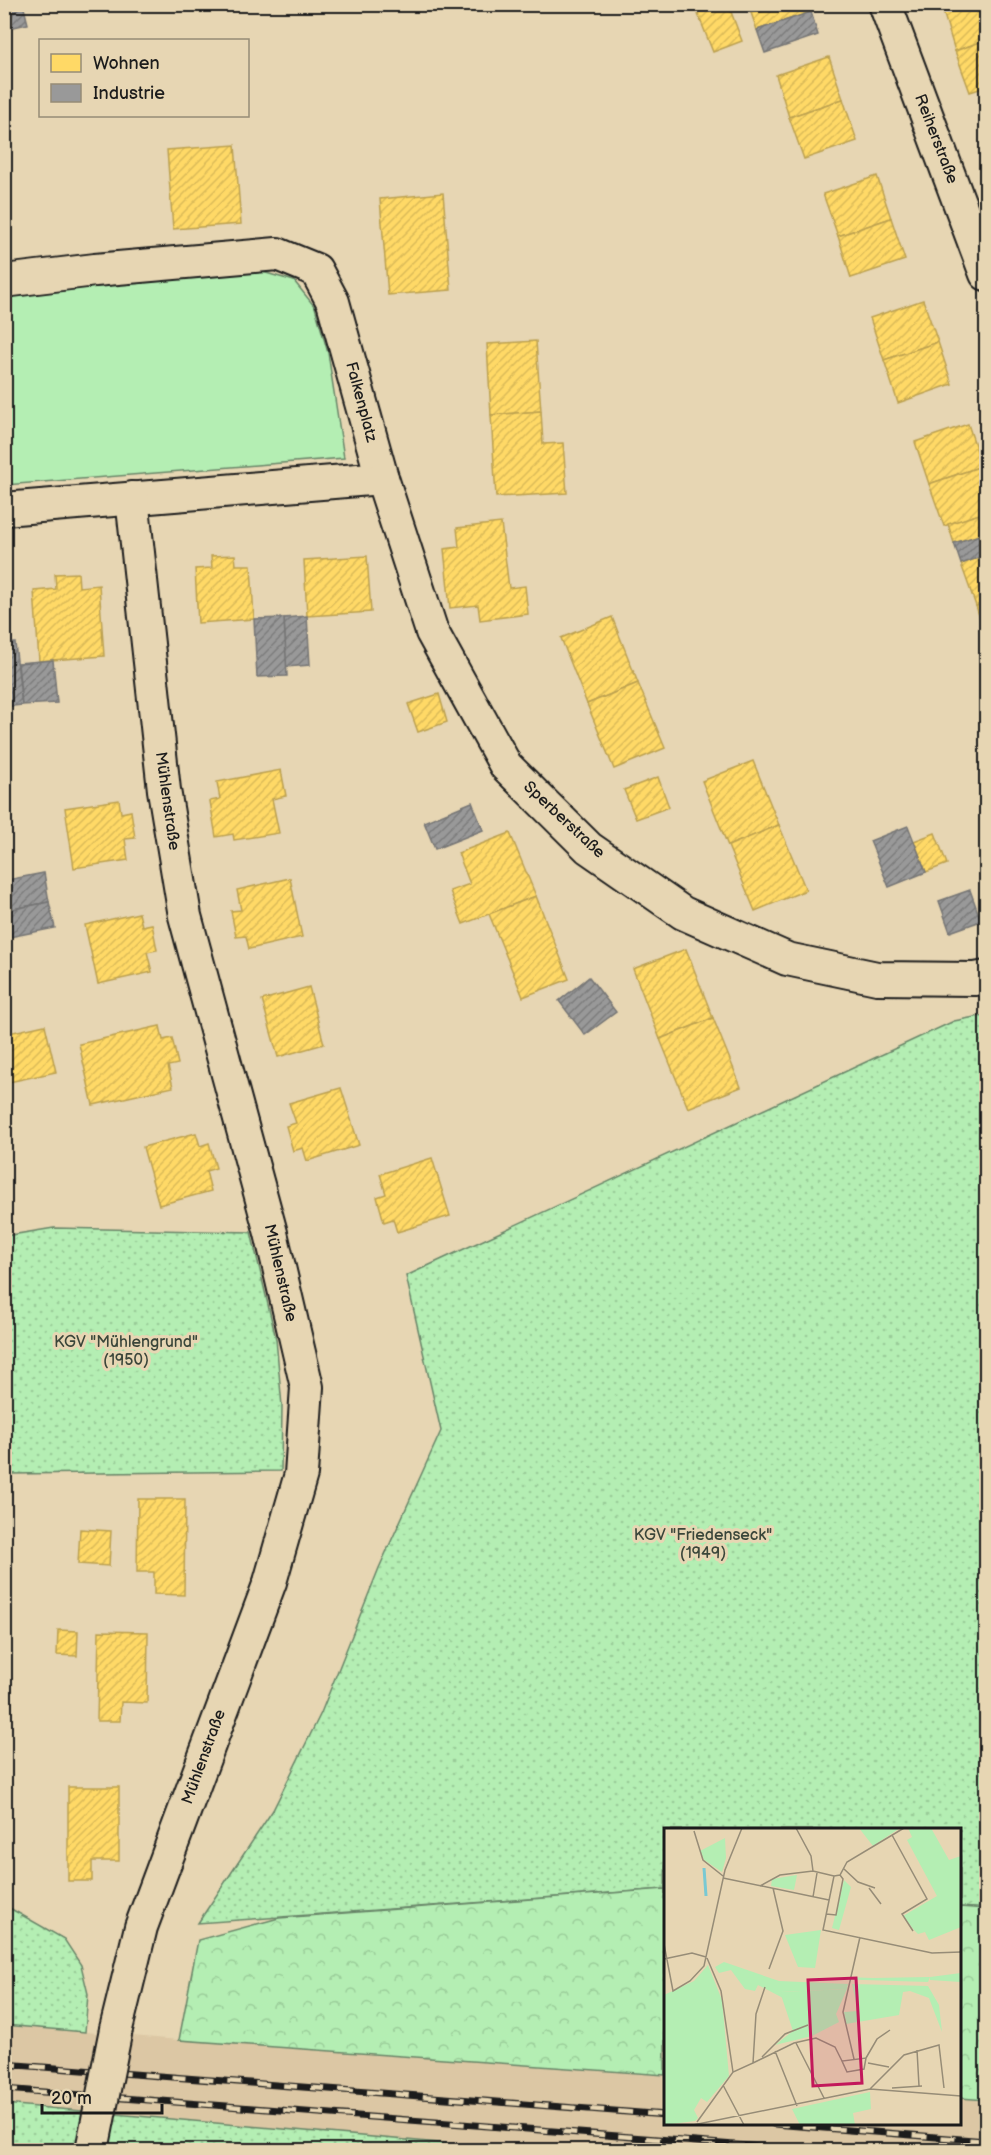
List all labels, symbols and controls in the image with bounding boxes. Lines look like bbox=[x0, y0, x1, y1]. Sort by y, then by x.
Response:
legend bbox=[39, 39, 249, 117]
text: Wohnen bbox=[93, 53, 160, 74]
text: Industrie bbox=[93, 83, 165, 104]
street label: Reiherstraße bbox=[910, 91, 962, 187]
street label: Falkenplatz bbox=[341, 360, 381, 444]
street label: Mühlenstraße bbox=[151, 750, 183, 852]
street label: Sperberstraße bbox=[519, 777, 609, 863]
street label: Mühlenstraße bbox=[260, 1222, 301, 1324]
park label: KGV "Mühlengrund" (1950) bbox=[54, 1333, 198, 1370]
park label: KGV "Friedenseck" (1949) bbox=[634, 1526, 772, 1563]
street label: Mühlenstraße bbox=[178, 1707, 230, 1807]
inset map bbox=[664, 1828, 961, 2125]
scale bar bbox=[42, 2077, 162, 2115]
text: 20 m bbox=[51, 2088, 92, 2109]

